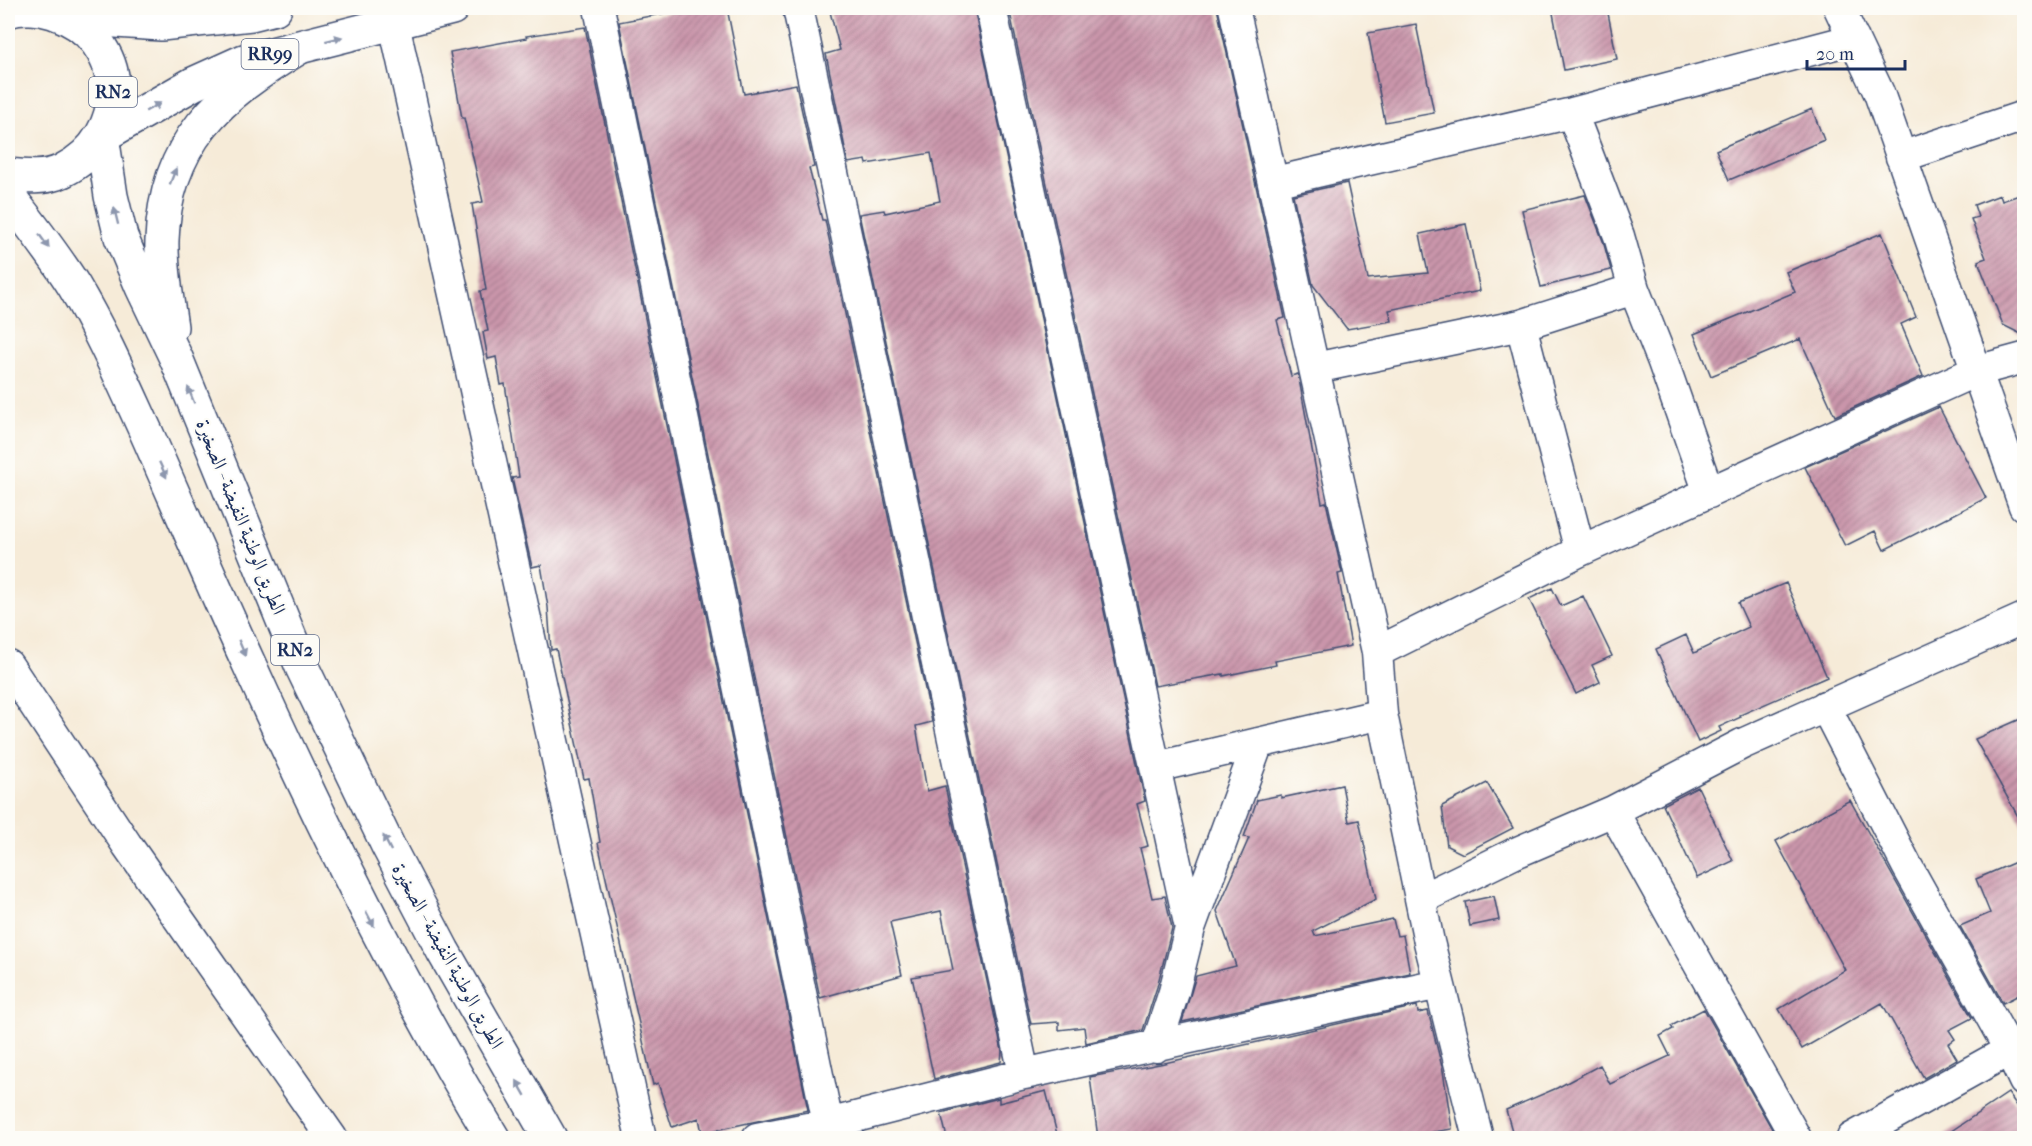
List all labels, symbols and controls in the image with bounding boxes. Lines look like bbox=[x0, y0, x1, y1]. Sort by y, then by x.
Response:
one-way arrow bbox=[325, 33, 343, 43]
scale bar bbox=[1807, 33, 1904, 71]
road number: RR99 bbox=[242, 39, 298, 69]
text: 20 m bbox=[1816, 44, 1854, 65]
road number: RN2 bbox=[89, 77, 137, 107]
one-way arrow bbox=[144, 102, 161, 112]
one-way arrow bbox=[169, 167, 179, 185]
one-way arrow bbox=[110, 207, 120, 225]
one-way arrow bbox=[38, 233, 50, 249]
one-way arrow bbox=[186, 386, 196, 404]
street label: الطريق الوطنية النفيضة - الصخيرة bbox=[190, 416, 291, 618]
one-way arrow bbox=[158, 461, 167, 478]
road number: RN2 bbox=[271, 635, 319, 665]
one-way arrow bbox=[237, 639, 247, 657]
one-way arrow bbox=[382, 835, 391, 852]
street label: الطريق الوطنية النفيضة - الصخيرة bbox=[387, 859, 509, 1053]
one-way arrow bbox=[365, 911, 375, 928]
one-way arrow bbox=[516, 1080, 527, 1096]

